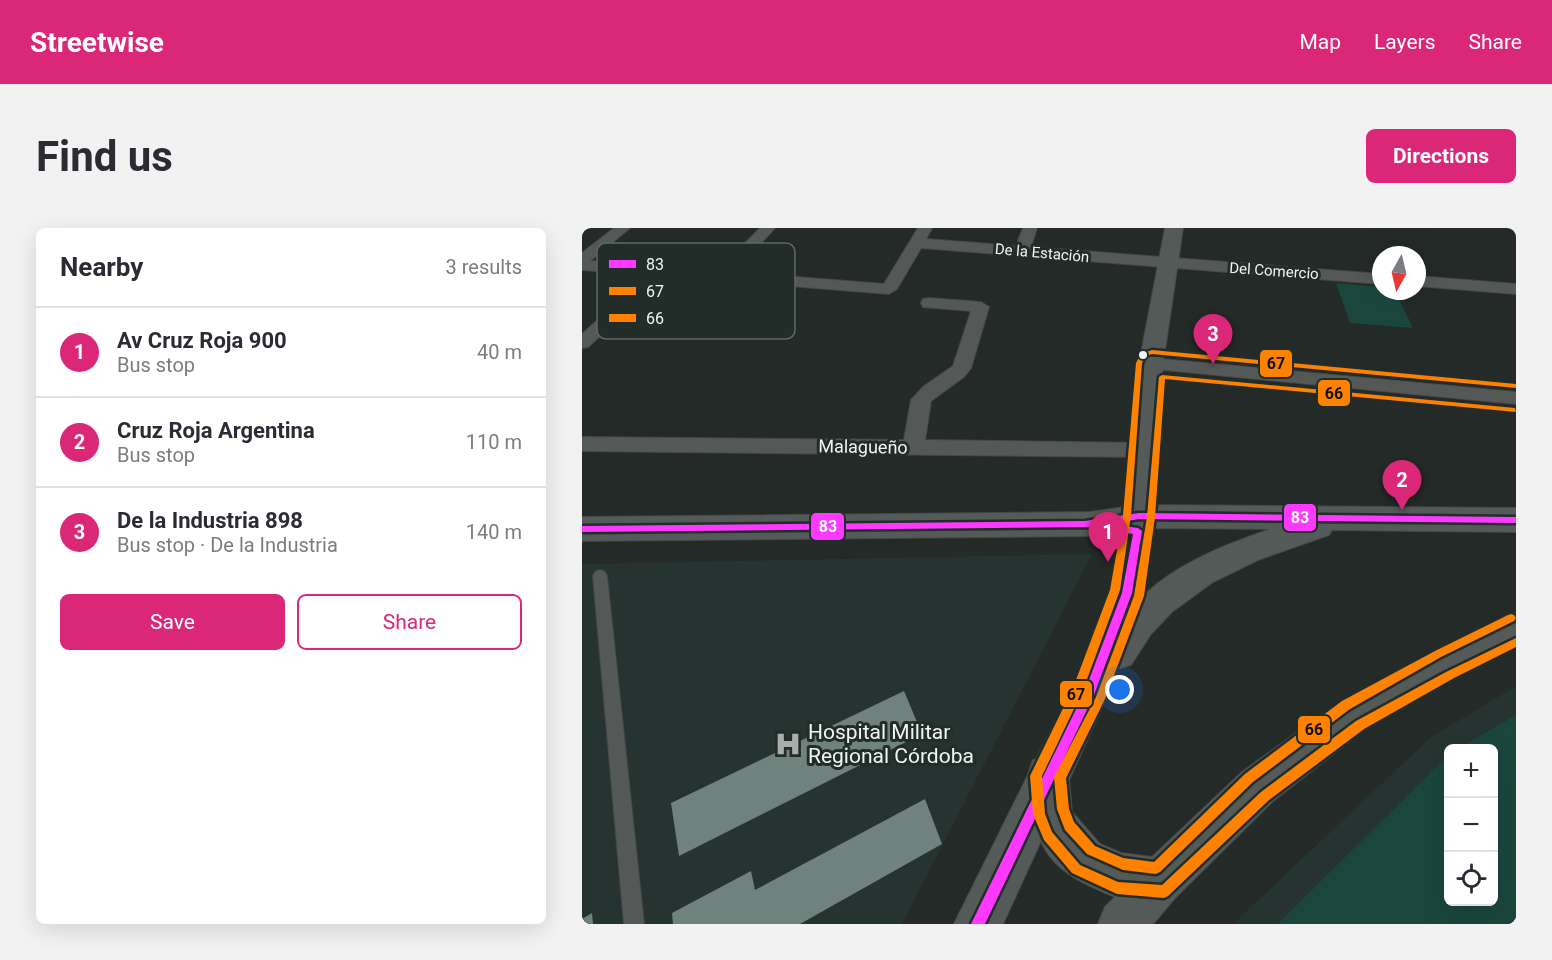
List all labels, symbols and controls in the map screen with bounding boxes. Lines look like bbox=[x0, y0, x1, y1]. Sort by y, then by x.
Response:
text: Streetwise bbox=[30, 26, 164, 59]
text: Map bbox=[1299, 30, 1341, 54]
text: Layers bbox=[1374, 30, 1435, 54]
text: Share bbox=[1468, 30, 1522, 54]
button: Directions bbox=[1366, 129, 1516, 183]
text: Find us bbox=[36, 132, 173, 181]
street label: De la Estación bbox=[994, 240, 1090, 266]
legend bbox=[597, 243, 795, 339]
north arrow bbox=[1372, 246, 1426, 300]
text: Nearby bbox=[60, 252, 143, 282]
text: 3 results bbox=[446, 255, 522, 279]
text: 83 bbox=[646, 255, 664, 274]
street label: Del Comercio bbox=[1229, 259, 1319, 283]
text: 67 bbox=[646, 282, 664, 301]
text: 66 bbox=[646, 309, 664, 328]
pin: 3 bbox=[1194, 314, 1232, 364]
text: Av Cruz Roja 900 bbox=[117, 328, 287, 353]
text: 1 bbox=[74, 340, 85, 364]
text: 40 m bbox=[477, 340, 522, 364]
unlabelled marker bbox=[1137, 349, 1149, 361]
line badge: 67 bbox=[1259, 349, 1293, 378]
text: Bus stop bbox=[117, 353, 195, 377]
text: 67 bbox=[1267, 354, 1285, 373]
line badge: 66 bbox=[1317, 379, 1351, 407]
text: 66 bbox=[1325, 384, 1343, 403]
text: Cruz Roja Argentina bbox=[117, 418, 315, 443]
text: 2 bbox=[74, 430, 85, 454]
text: 110 m bbox=[466, 430, 522, 454]
street label: Malagueño bbox=[818, 435, 908, 458]
text: Bus stop bbox=[117, 443, 195, 467]
pin: 2 bbox=[1382, 460, 1422, 510]
line badge: 83 bbox=[1283, 503, 1317, 532]
text: De la Industria 898 bbox=[117, 508, 303, 533]
text: 83 bbox=[1291, 508, 1309, 527]
line badge: 83 bbox=[810, 512, 845, 541]
pin: 1 bbox=[1088, 512, 1128, 562]
text: 83 bbox=[819, 517, 837, 536]
text: 3 bbox=[74, 520, 85, 544]
text: 140 m bbox=[466, 520, 522, 544]
text: Bus stop · De la Industria bbox=[117, 533, 338, 557]
button: Save bbox=[60, 594, 285, 650]
button: Share bbox=[297, 594, 522, 650]
your location bbox=[1105, 675, 1134, 704]
line badge: 67 bbox=[1059, 680, 1093, 708]
text: 67 bbox=[1067, 685, 1085, 704]
line badge: 66 bbox=[1297, 715, 1331, 744]
place label: Hospital Militar Regional Córdoba bbox=[808, 720, 974, 768]
text: 66 bbox=[1305, 720, 1323, 739]
hospital icon: Hospital Militar Regional Córdoba bbox=[773, 729, 803, 759]
map controls bbox=[1444, 744, 1498, 906]
button: + bbox=[1444, 744, 1498, 798]
button: − bbox=[1444, 798, 1498, 852]
button: locate bbox=[1444, 852, 1498, 906]

